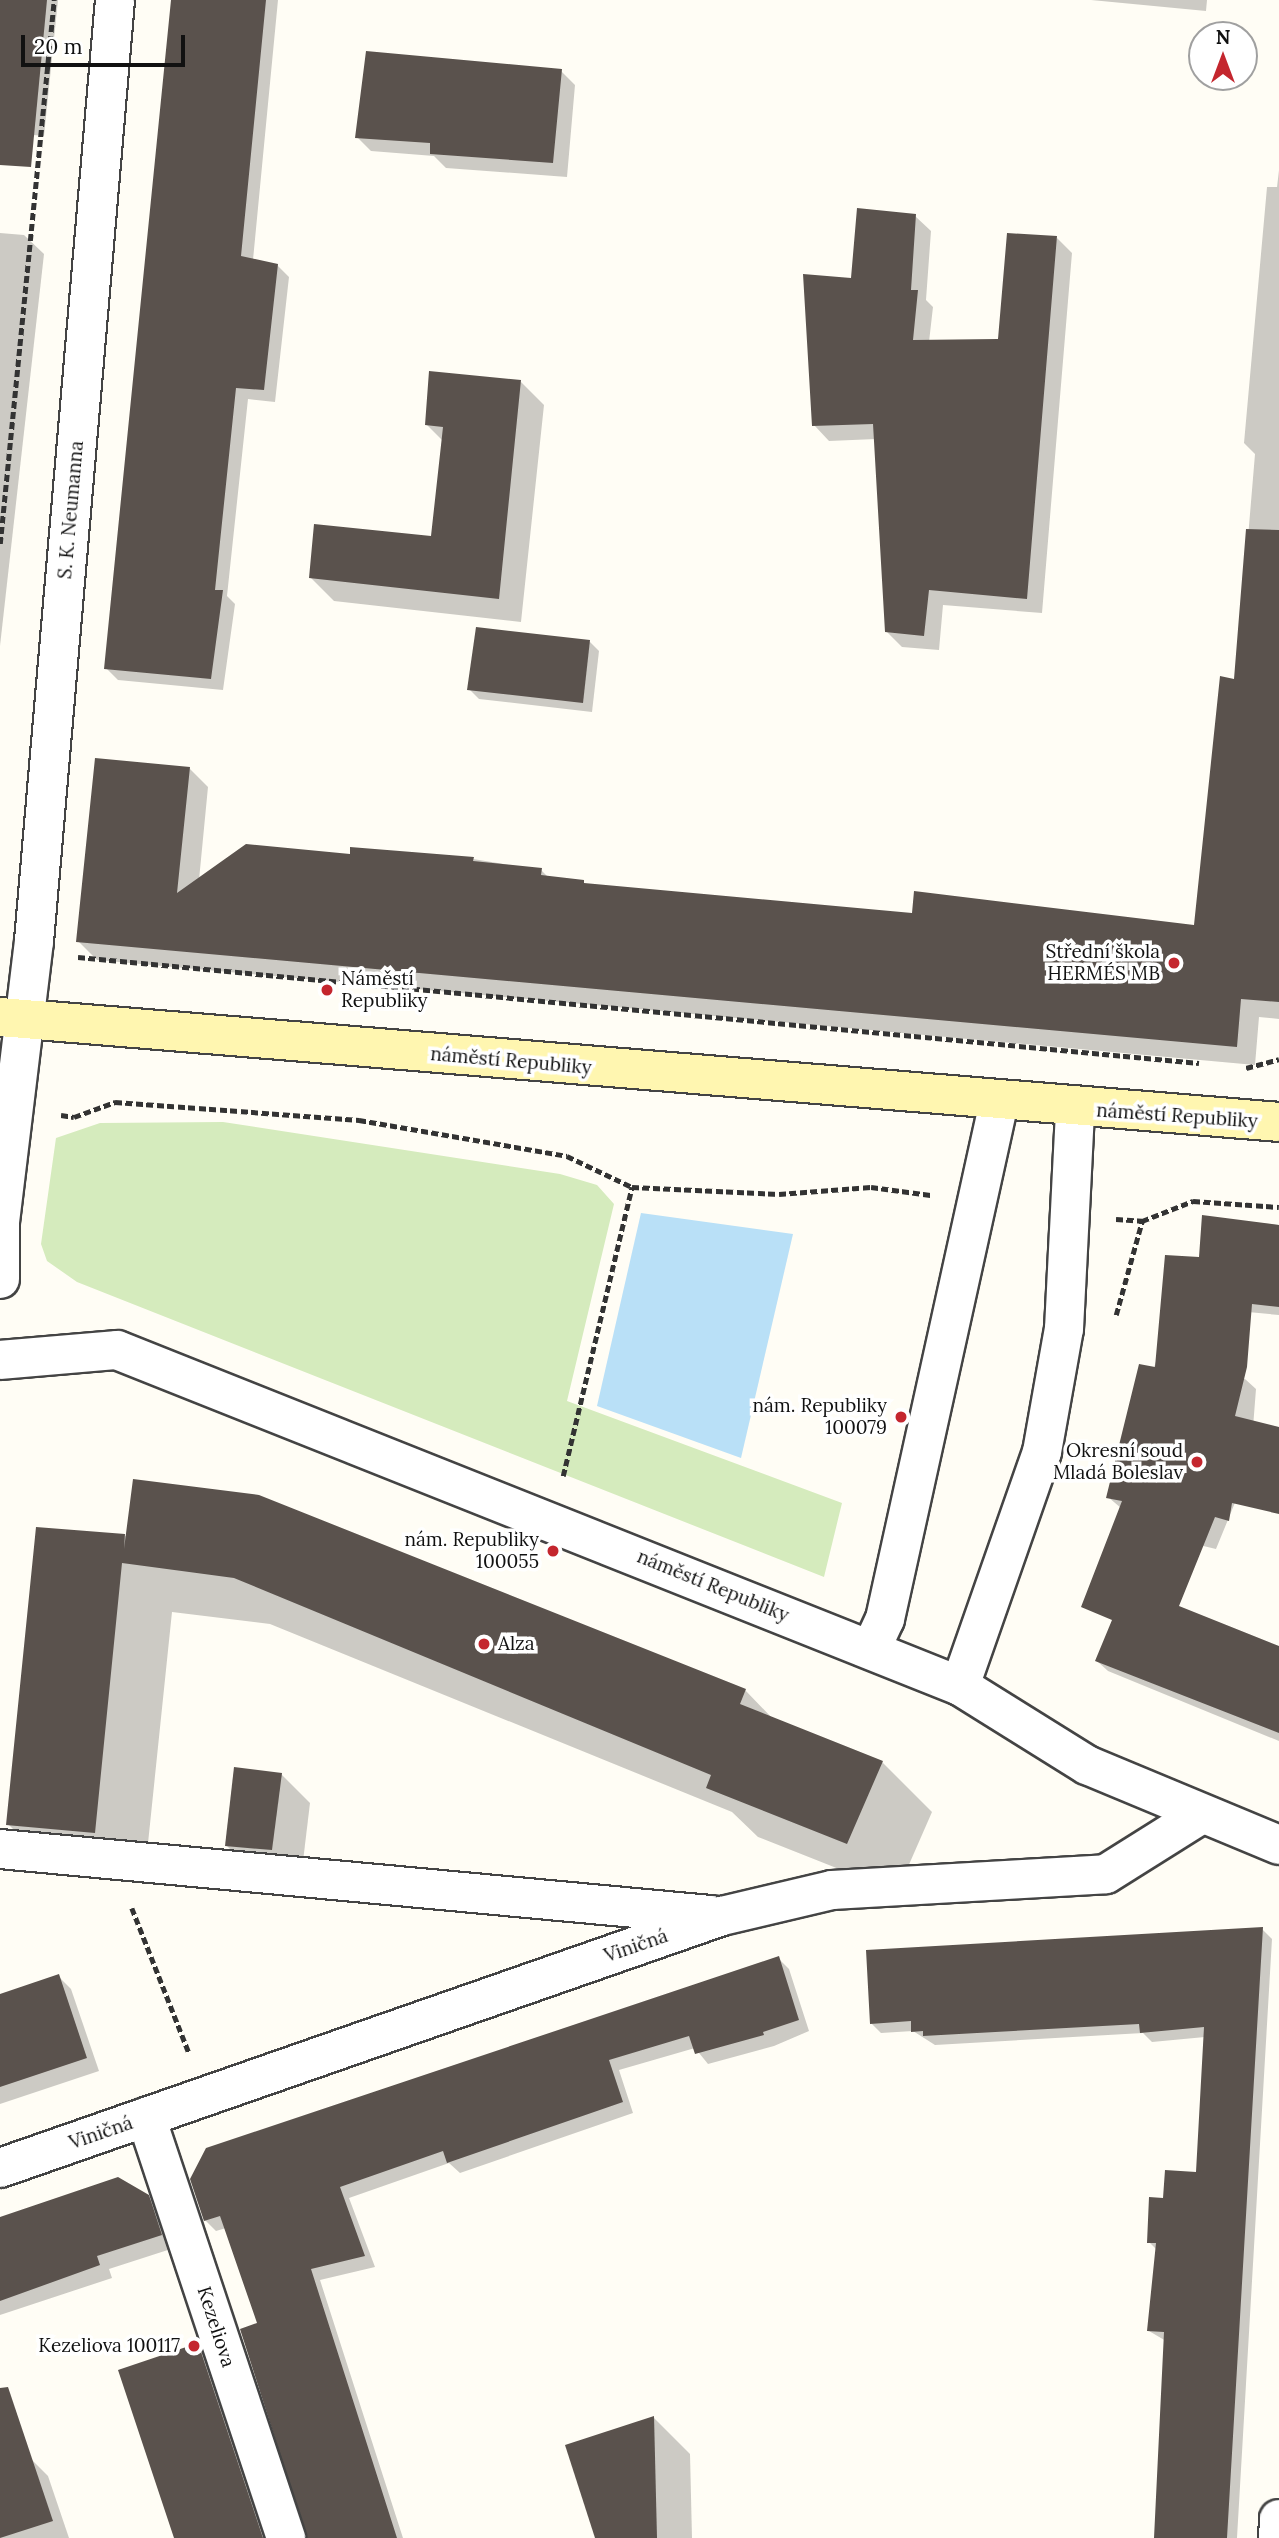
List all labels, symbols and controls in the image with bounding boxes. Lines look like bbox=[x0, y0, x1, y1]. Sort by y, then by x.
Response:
scale bar bbox=[24, 21, 189, 65]
north arrow bbox=[1188, 21, 1258, 91]
text: N bbox=[1216, 25, 1230, 49]
text: 20 m bbox=[34, 33, 83, 60]
street label: S. K. Neumanna bbox=[54, 440, 88, 580]
place label: Střední škola HERMÉS MB bbox=[1045, 941, 1160, 985]
marker: Střední škola HERMÉS MB bbox=[1166, 955, 1182, 971]
place label: Náměstí Republiky bbox=[341, 968, 428, 1012]
marker: Náměstí Republiky bbox=[319, 982, 335, 998]
street label: náměstí Republiky bbox=[429, 1043, 593, 1079]
street label: náměstí Republiky bbox=[1096, 1099, 1258, 1133]
place label: nám. Republiky 100079 bbox=[752, 1395, 887, 1439]
marker: nám. Republiky 100079 bbox=[893, 1409, 909, 1425]
place label: Okresní soud Mladá Boleslav bbox=[1053, 1440, 1183, 1484]
marker: Okresní soud Mladá Boleslav bbox=[1189, 1454, 1205, 1470]
place label: nám. Republiky 100055 bbox=[404, 1529, 539, 1573]
marker: nám. Republiky 100055 bbox=[545, 1543, 561, 1559]
street label: náměstí Republiky bbox=[634, 1545, 792, 1627]
place label: Alza bbox=[498, 1633, 535, 1655]
marker: Alza bbox=[476, 1636, 492, 1652]
street label: Viničná bbox=[601, 1925, 671, 1967]
street label: Viničná bbox=[66, 2112, 136, 2154]
street label: Kezeliova bbox=[192, 2284, 240, 2370]
place label: Kezeliova 100117 bbox=[38, 2335, 180, 2357]
marker: Kezeliova 100117 bbox=[186, 2338, 202, 2354]

